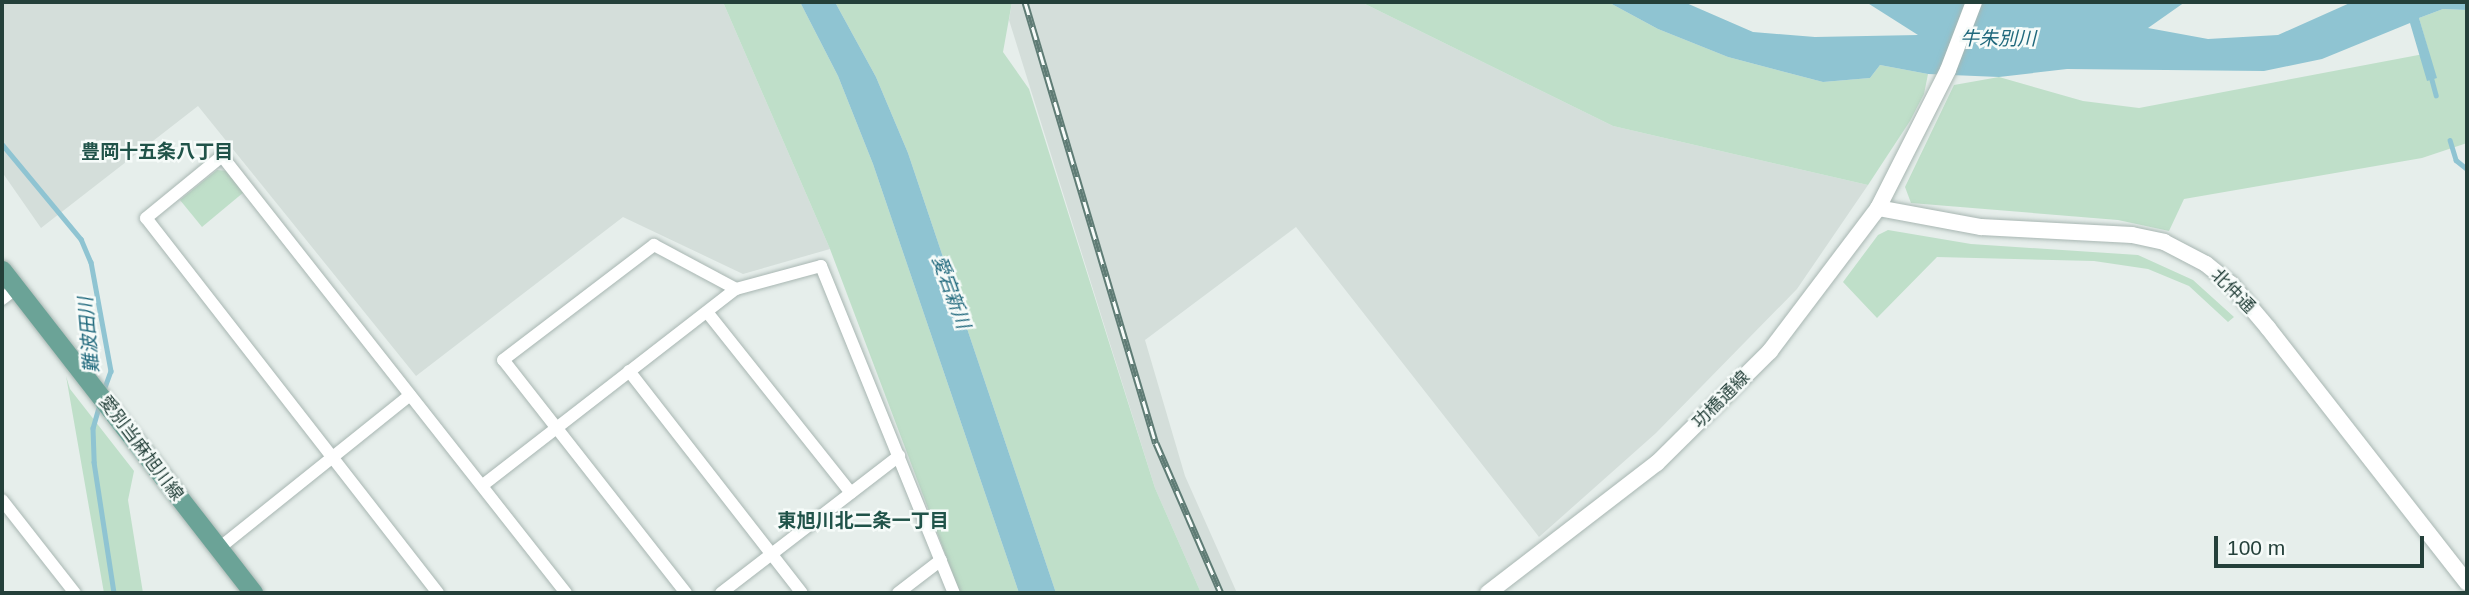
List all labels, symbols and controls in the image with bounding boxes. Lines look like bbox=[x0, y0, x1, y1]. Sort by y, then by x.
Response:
water label: 牛朱別川 bbox=[1960, 28, 2036, 50]
district label: 豊岡十五条八丁目 bbox=[81, 141, 233, 163]
water label: 愛宕新川 bbox=[927, 252, 975, 332]
street label: 北仲通 bbox=[2206, 264, 2260, 318]
water label: 難波田川 bbox=[74, 296, 104, 374]
street label: 功橋通線 bbox=[1688, 367, 1754, 433]
street label: 愛別当麻旭川線 bbox=[94, 391, 188, 505]
district label: 東旭川北二条一丁目 bbox=[778, 510, 948, 532]
scale bar bbox=[2217, 522, 2427, 566]
text: 100 m bbox=[2227, 536, 2285, 559]

